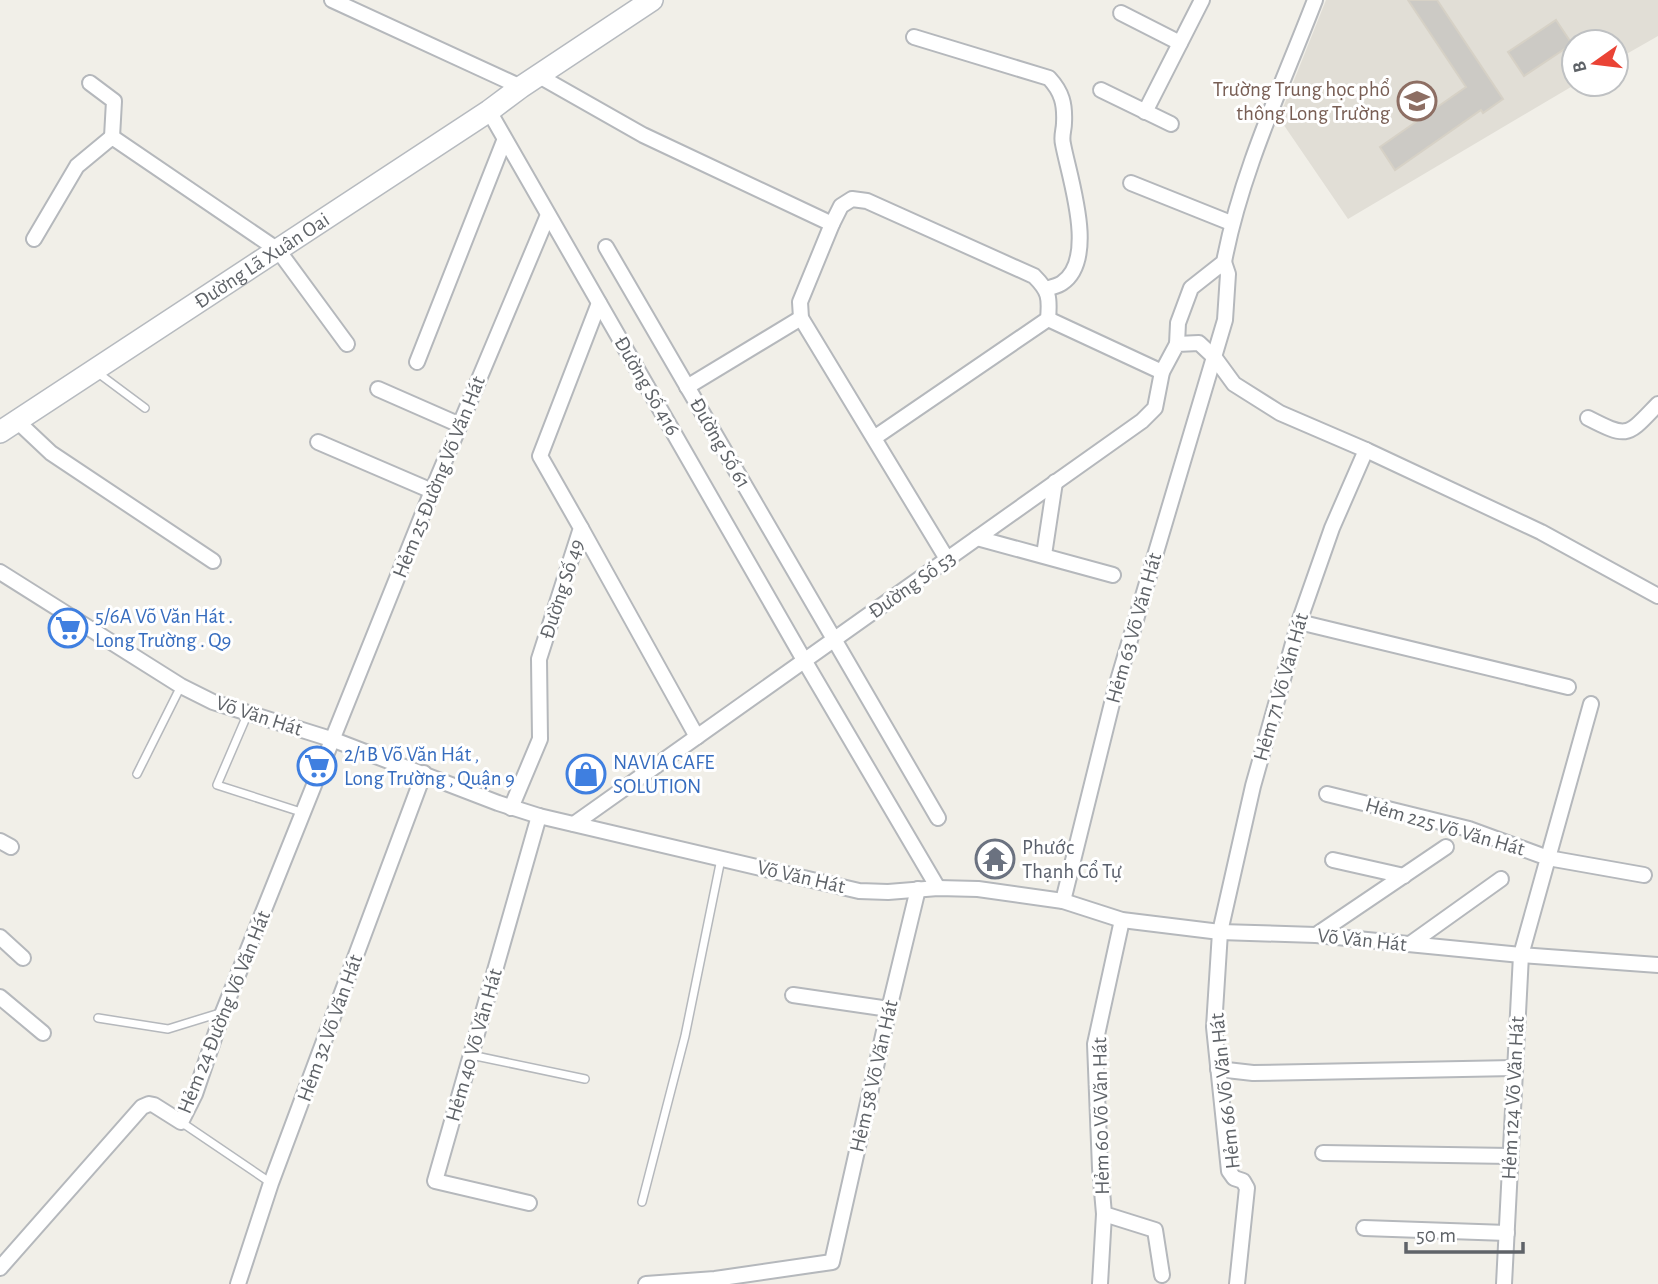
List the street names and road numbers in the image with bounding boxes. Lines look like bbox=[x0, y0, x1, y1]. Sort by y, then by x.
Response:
street label: Đường Lã Xuân Oai bbox=[190, 208, 333, 312]
street label: Đường Số 416 bbox=[610, 333, 684, 439]
street label: Hẻm 25 Đường Võ Văn Hát bbox=[389, 373, 489, 581]
street label: Đường Số 61 bbox=[686, 394, 754, 492]
street label: Đường Số 49 bbox=[536, 537, 588, 641]
street label: Đường Số 53 bbox=[865, 547, 959, 623]
street label: Hẻm 63 Võ Văn Hát bbox=[1102, 550, 1166, 706]
street label: Hẻm 71 Võ Văn Hát bbox=[1250, 610, 1312, 763]
street label: Võ Văn Hát bbox=[213, 692, 305, 740]
street label: Hẻm 225 Võ Văn Hát bbox=[1363, 794, 1527, 860]
street label: Võ Văn Hát bbox=[755, 857, 847, 897]
street label: Hẻm 24 Đường Võ Văn Hát bbox=[174, 907, 274, 1116]
street label: Võ Văn Hát bbox=[1316, 925, 1408, 955]
street label: Hẻm 32 Võ Văn Hát bbox=[294, 951, 366, 1104]
street label: Hẻm 40 Võ Văn Hát bbox=[442, 966, 506, 1124]
street label: Hẻm 58 Võ Văn Hát bbox=[846, 998, 902, 1154]
street label: Hẻm 66 Võ Văn Hát bbox=[1206, 1012, 1244, 1170]
street label: Hẻm 124 Võ Văn Hát bbox=[1498, 1015, 1528, 1180]
street label: Hẻm 60 Võ Văn Hát bbox=[1089, 1037, 1113, 1195]

